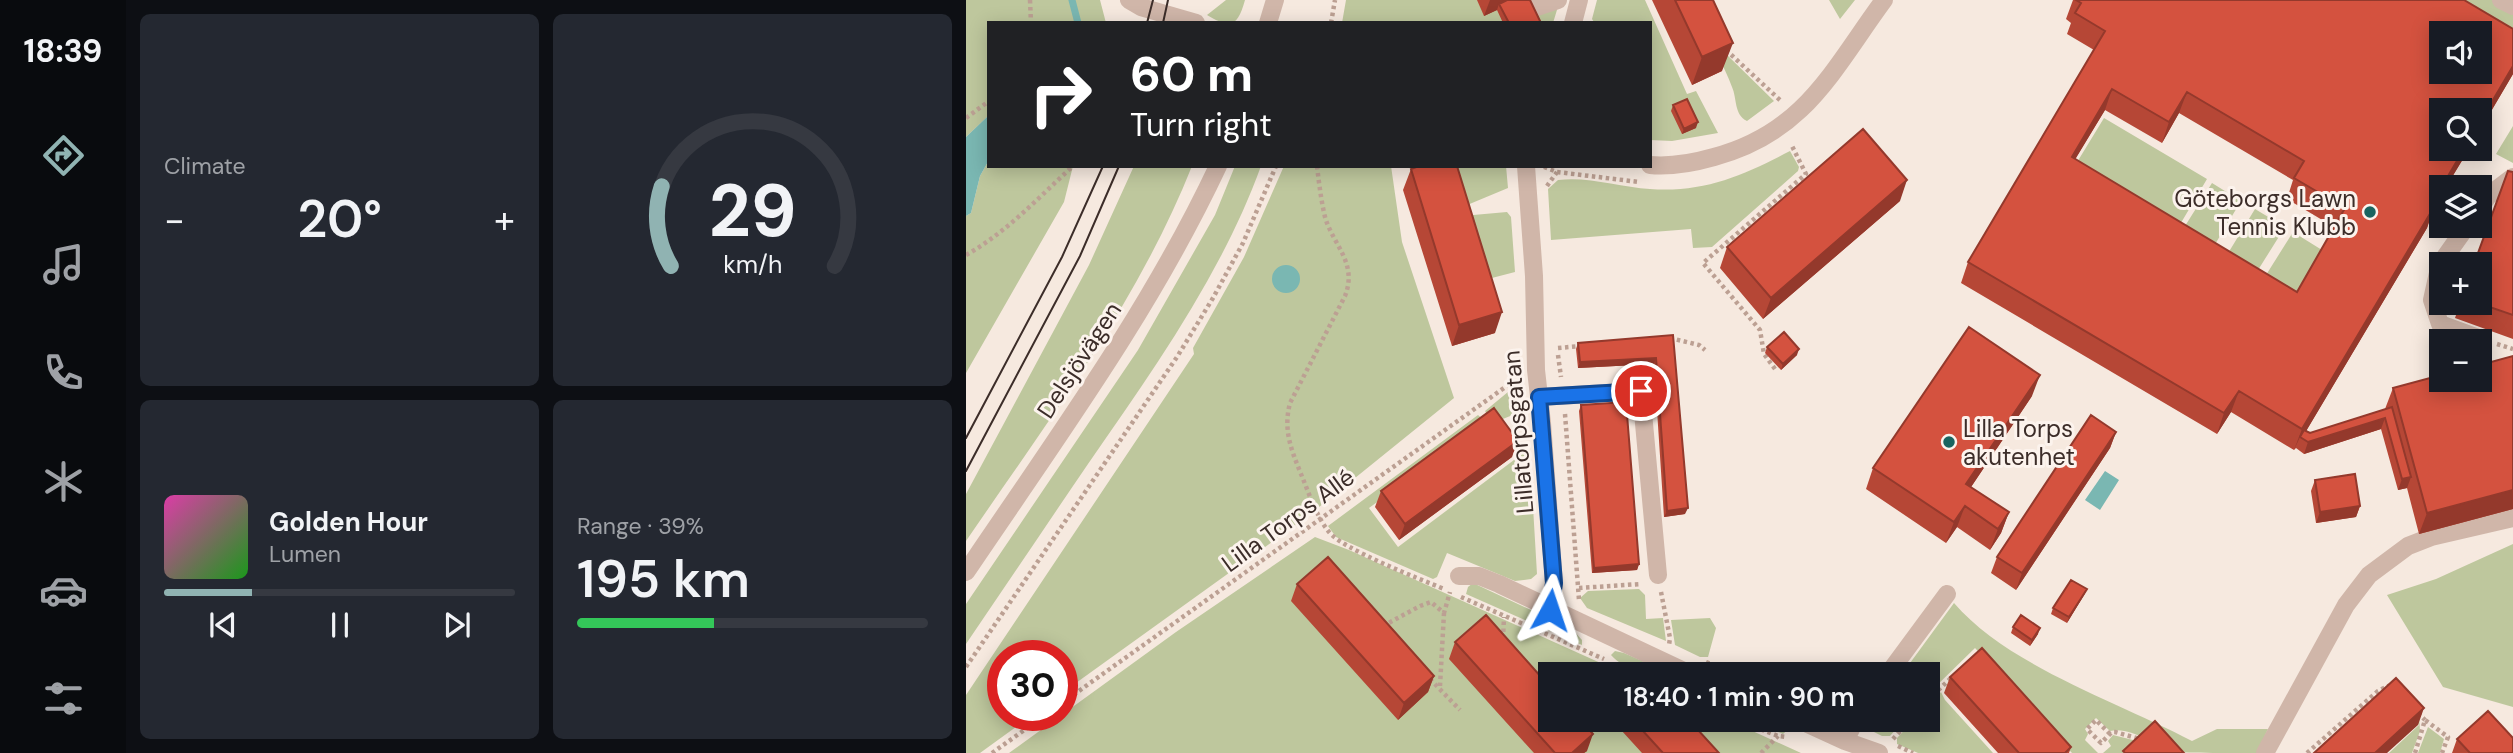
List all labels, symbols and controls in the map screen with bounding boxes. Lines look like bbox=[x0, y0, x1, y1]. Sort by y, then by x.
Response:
map controls bbox=[2429, 21, 2492, 392]
button: sound bbox=[2429, 21, 2492, 84]
text: 18:39 bbox=[24, 30, 102, 72]
text: 60 m bbox=[1130, 42, 1253, 106]
icon: right bbox=[1015, 49, 1106, 140]
button: search bbox=[2429, 98, 2492, 161]
text: Turn right bbox=[1130, 104, 1272, 146]
icon: directions bbox=[39, 131, 88, 180]
text: Climate bbox=[164, 151, 246, 181]
text: 29 bbox=[709, 164, 796, 259]
button: layers bbox=[2429, 175, 2492, 238]
place label: Göteborgs Lawn Tennis Klubb bbox=[2174, 183, 2356, 242]
text: 20° bbox=[297, 185, 382, 253]
text: − bbox=[164, 195, 185, 245]
text: + bbox=[494, 195, 515, 245]
marker: Göteborgs Lawn Tennis Klubb bbox=[2362, 204, 2378, 220]
icon: music bbox=[39, 240, 88, 289]
text: km/h bbox=[723, 248, 782, 281]
button: + bbox=[2429, 252, 2492, 315]
street label: Delsjövägen bbox=[1030, 296, 1128, 424]
button: − bbox=[2429, 329, 2492, 392]
icon: phone bbox=[39, 348, 88, 397]
street label: Lillatorpsgatan bbox=[1495, 349, 1541, 515]
pin bbox=[1611, 361, 1671, 421]
icon: arrive bbox=[1622, 372, 1660, 410]
place label: Lilla Torps akutenhet bbox=[1963, 413, 2075, 472]
marker: Lilla Torps akutenhet bbox=[1941, 434, 1957, 450]
icon: climate bbox=[39, 457, 88, 506]
street label: Lilla Torps Allé bbox=[1216, 461, 1360, 579]
text: Golden Hour bbox=[269, 505, 428, 539]
text: Range · 39% bbox=[577, 511, 704, 541]
text: Lumen bbox=[269, 539, 341, 569]
text: 195 km bbox=[577, 545, 750, 613]
icon: car bbox=[39, 566, 88, 615]
position arrow bbox=[1513, 573, 1587, 647]
icon: previous bbox=[204, 606, 242, 644]
icon: pause bbox=[321, 606, 359, 644]
icon: next bbox=[438, 606, 476, 644]
speed limit sign: 30 bbox=[987, 640, 1078, 731]
icon: filters bbox=[39, 674, 88, 723]
text: 18:40 · 1 min · 90 m bbox=[1624, 680, 1854, 714]

